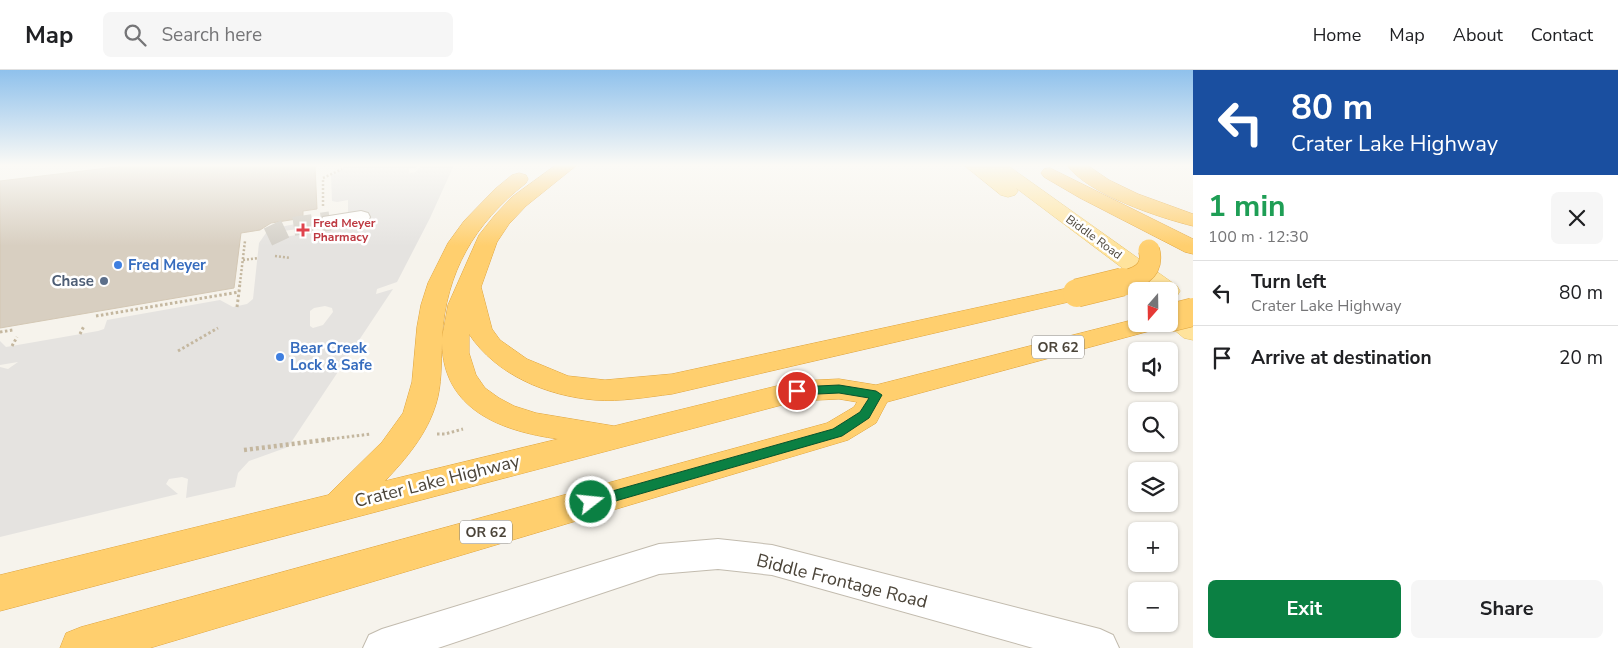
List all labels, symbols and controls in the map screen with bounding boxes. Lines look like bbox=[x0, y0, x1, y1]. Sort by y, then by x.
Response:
search box bbox=[103, 12, 453, 57]
text: Map bbox=[25, 19, 73, 51]
icon: search bbox=[121, 21, 149, 49]
text: Search here bbox=[161, 22, 262, 48]
text: Home bbox=[1313, 23, 1361, 47]
text: Map bbox=[1389, 23, 1425, 47]
text: About bbox=[1453, 23, 1503, 47]
text: Contact bbox=[1531, 23, 1593, 47]
text: 80 m bbox=[1291, 84, 1373, 131]
icon: left bbox=[1208, 90, 1273, 155]
text: Crater Lake Highway bbox=[1291, 129, 1498, 159]
text: 1 min bbox=[1208, 186, 1286, 227]
button: close bbox=[1551, 192, 1603, 244]
street label: Biddle Road bbox=[1063, 211, 1125, 263]
place label: Fred Meyer Pharmacy bbox=[313, 215, 376, 245]
marker: Fred Meyer Pharmacy bbox=[297, 224, 309, 236]
text: 100 m · 12:30 bbox=[1208, 226, 1309, 248]
place label: Fred Meyer bbox=[128, 255, 206, 275]
marker: Fred Meyer bbox=[112, 259, 124, 271]
text: Turn left bbox=[1251, 269, 1326, 295]
place label: Chase bbox=[51, 271, 94, 291]
marker: Chase bbox=[98, 275, 110, 287]
icon: left bbox=[1208, 279, 1236, 307]
text: 80 m bbox=[1559, 280, 1603, 306]
north arrow bbox=[1128, 282, 1178, 332]
map controls bbox=[1128, 282, 1178, 632]
text: Crater Lake Highway bbox=[1251, 295, 1402, 317]
road number: OR 62 bbox=[1032, 336, 1084, 358]
place label: Bear Creek Lock & Safe bbox=[290, 338, 372, 375]
button: sound bbox=[1128, 342, 1178, 392]
icon: arrive bbox=[1208, 344, 1236, 372]
text: Arrive at destination bbox=[1251, 345, 1432, 371]
text: 20 m bbox=[1559, 345, 1603, 371]
marker: Bear Creek Lock & Safe bbox=[274, 351, 286, 363]
pin bbox=[776, 370, 818, 412]
icon: arrive bbox=[783, 377, 811, 405]
button: search bbox=[1128, 402, 1178, 452]
street label: Crater Lake Highway bbox=[352, 449, 523, 513]
button: layers bbox=[1128, 462, 1178, 512]
position arrow bbox=[564, 475, 616, 527]
road number: OR 62 bbox=[460, 521, 512, 544]
button: + bbox=[1128, 522, 1178, 572]
street label: Biddle Frontage Road bbox=[754, 548, 930, 614]
button: Exit bbox=[1208, 580, 1401, 638]
button: Share bbox=[1411, 580, 1603, 638]
button: − bbox=[1128, 582, 1178, 632]

